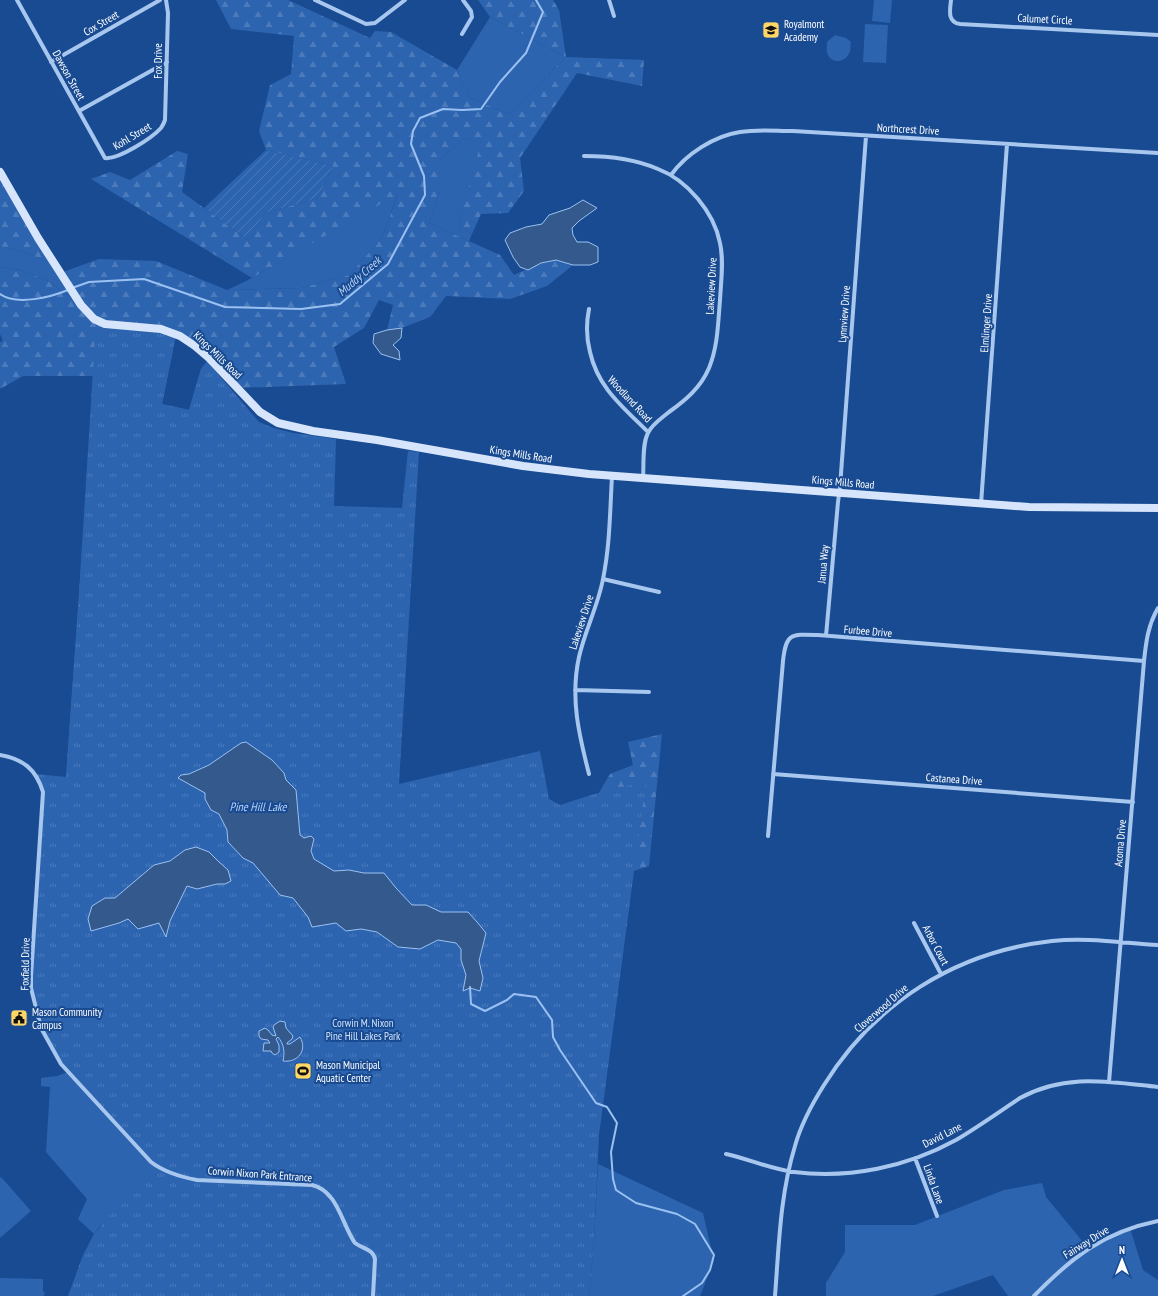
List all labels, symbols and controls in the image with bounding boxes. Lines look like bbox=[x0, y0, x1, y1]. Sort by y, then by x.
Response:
street label: Cox Street bbox=[81, 7, 121, 39]
street label: Calumet Circle bbox=[1017, 11, 1073, 27]
place label: Royalmont Academy bbox=[784, 17, 824, 44]
school or university icon: Royalmont Academy bbox=[761, 20, 781, 40]
street label: Fox Drive bbox=[151, 43, 165, 79]
street label: Dawson Street bbox=[50, 48, 88, 102]
street label: Kohl Street bbox=[110, 119, 154, 153]
street label: Northcrest Drive bbox=[876, 120, 940, 138]
water label: Muddy Creek bbox=[334, 252, 385, 299]
street label: Lakeview Drive bbox=[703, 257, 720, 315]
street label: Lynnview Drive bbox=[835, 285, 853, 343]
street label: Elmlinger Drive bbox=[977, 293, 995, 353]
street label: Kings Mills Road bbox=[191, 328, 246, 382]
street label: Woodland Road bbox=[605, 373, 655, 425]
street label: Kings Mills Road bbox=[489, 442, 553, 466]
street label: Kings Mills Road bbox=[811, 472, 875, 492]
street label: Janua Way bbox=[814, 543, 832, 585]
street label: Lakeview Drive bbox=[566, 592, 597, 651]
street label: Furbee Drive bbox=[843, 622, 893, 640]
street label: Castanea Drive bbox=[925, 770, 983, 788]
water label: Pine Hill Lake bbox=[229, 799, 288, 814]
street label: Acoma Drive bbox=[1111, 818, 1129, 867]
street label: Arbor Court bbox=[920, 922, 952, 968]
street label: Foxfield Drive bbox=[18, 937, 32, 990]
street label: Cloverwood Drive bbox=[851, 980, 911, 1035]
place label: Mason Community Campus bbox=[32, 1005, 103, 1032]
public building icon: Mason Community Campus bbox=[9, 1008, 29, 1028]
park label: Corwin M. Nixon Pine Hill Lakes Park bbox=[326, 1016, 401, 1043]
place label: Mason Municipal Aquatic Center bbox=[316, 1058, 381, 1085]
sports icon: Mason Municipal Aquatic Center bbox=[293, 1061, 313, 1081]
street label: David Lane bbox=[920, 1119, 964, 1151]
street label: Linda Lane bbox=[920, 1162, 948, 1206]
street label: Corwin Nixon Park Entrance bbox=[207, 1163, 313, 1185]
street label: Fairway Drive bbox=[1061, 1222, 1112, 1262]
north arrow bbox=[1102, 1240, 1142, 1280]
text: N bbox=[1119, 1243, 1125, 1257]

